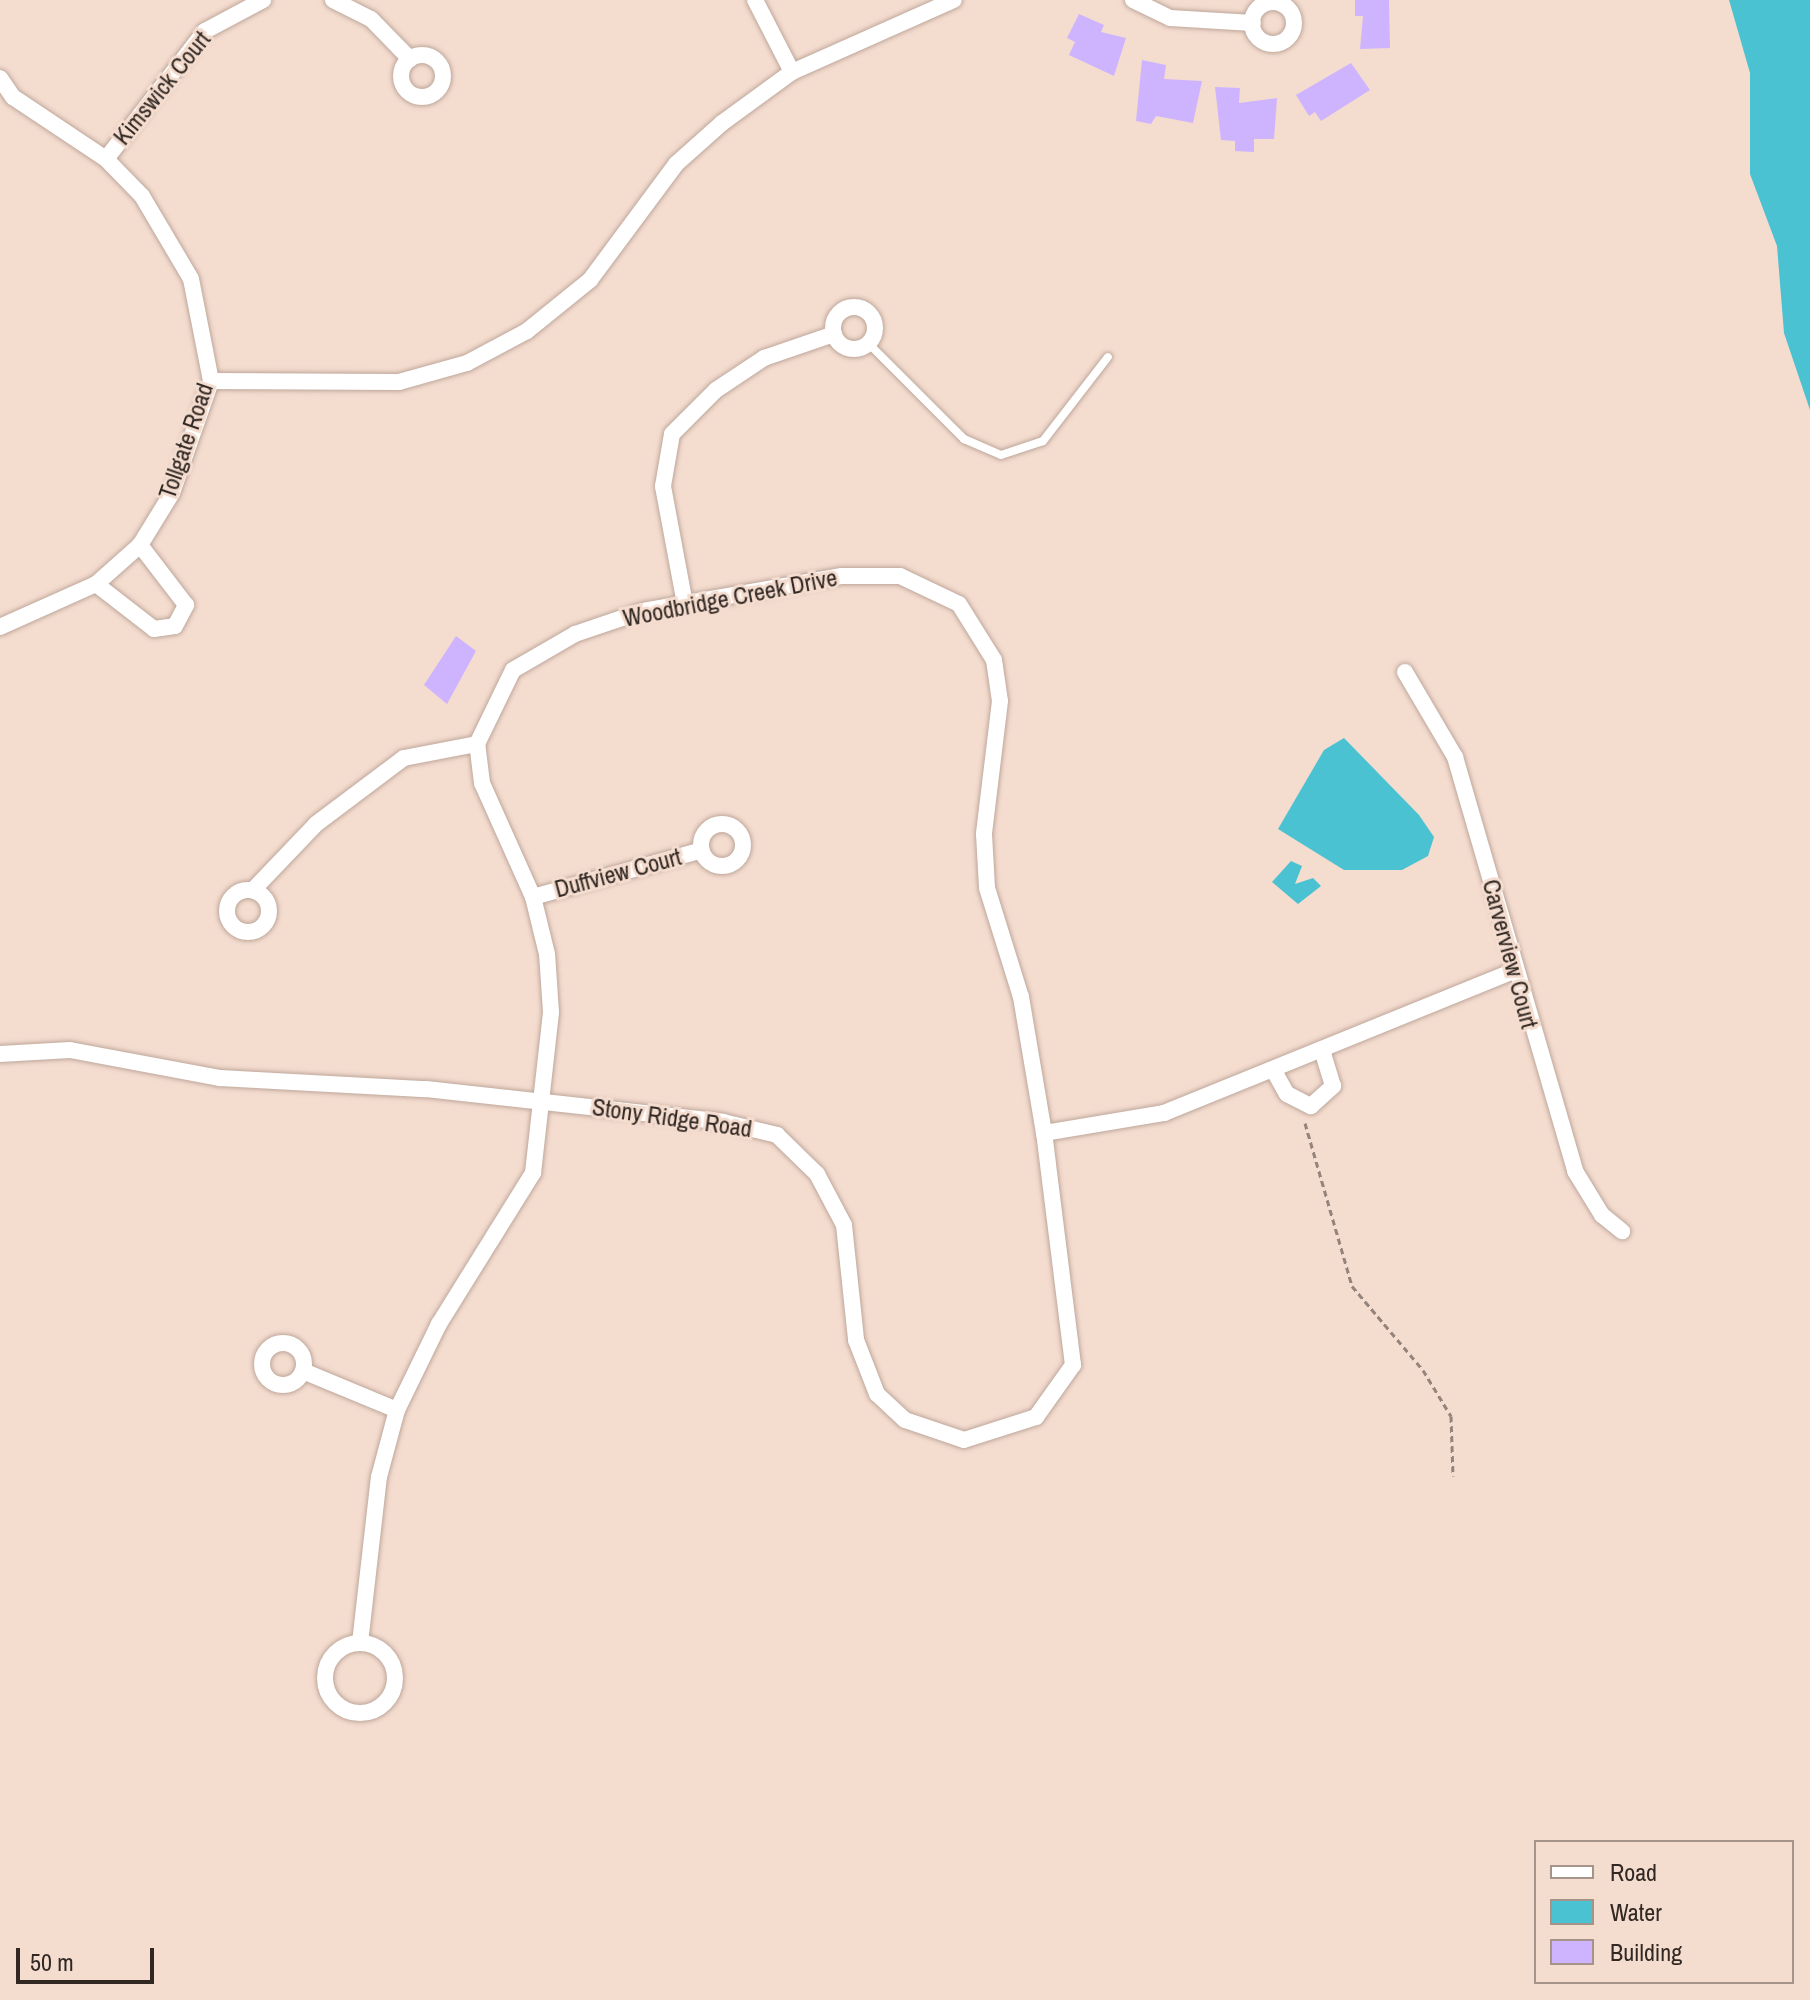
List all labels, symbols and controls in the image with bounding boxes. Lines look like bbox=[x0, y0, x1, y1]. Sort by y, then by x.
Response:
street label: Kimswick Court bbox=[107, 25, 217, 151]
street label: Tollgate Road bbox=[153, 379, 219, 503]
street label: Woodbridge Creek Drive bbox=[621, 563, 839, 633]
street label: Duffview Court bbox=[552, 842, 684, 904]
street label: Carverview Court bbox=[1476, 876, 1544, 1032]
street label: Stony Ridge Road bbox=[590, 1093, 754, 1143]
legend bbox=[1534, 1840, 1794, 1984]
text: Road bbox=[1610, 1856, 1657, 1888]
text: Water bbox=[1610, 1896, 1662, 1928]
scale bar bbox=[20, 1932, 158, 1982]
text: Building bbox=[1610, 1936, 1682, 1968]
text: 50 m bbox=[30, 1946, 74, 1978]

